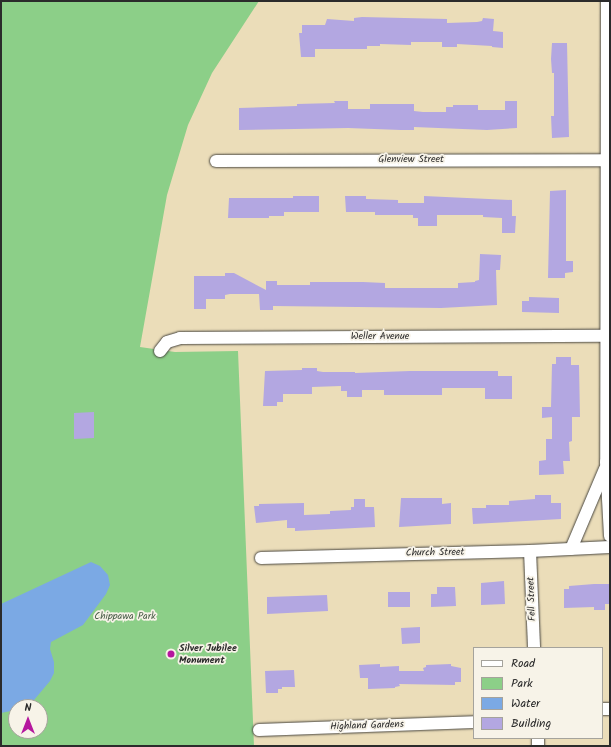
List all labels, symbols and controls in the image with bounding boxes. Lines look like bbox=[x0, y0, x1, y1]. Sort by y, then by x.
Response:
street label: Glenview Street bbox=[378, 154, 444, 166]
street label: Weller Avenue bbox=[351, 331, 409, 343]
street label: Church Street bbox=[406, 546, 464, 560]
street label: Fell Street bbox=[525, 577, 539, 621]
park label: Chippawa Park bbox=[94, 611, 156, 623]
place label: Silver Jubilee Monument bbox=[179, 642, 237, 666]
legend bbox=[473, 647, 603, 739]
marker: Silver Jubilee Monument bbox=[166, 649, 176, 659]
text: Road bbox=[511, 654, 535, 673]
text: Park bbox=[511, 674, 533, 693]
text: Water bbox=[511, 694, 540, 713]
north arrow bbox=[8, 699, 48, 739]
text: N bbox=[25, 699, 31, 717]
text: Building bbox=[511, 714, 551, 733]
street label: Highland Gardens bbox=[330, 719, 404, 733]

